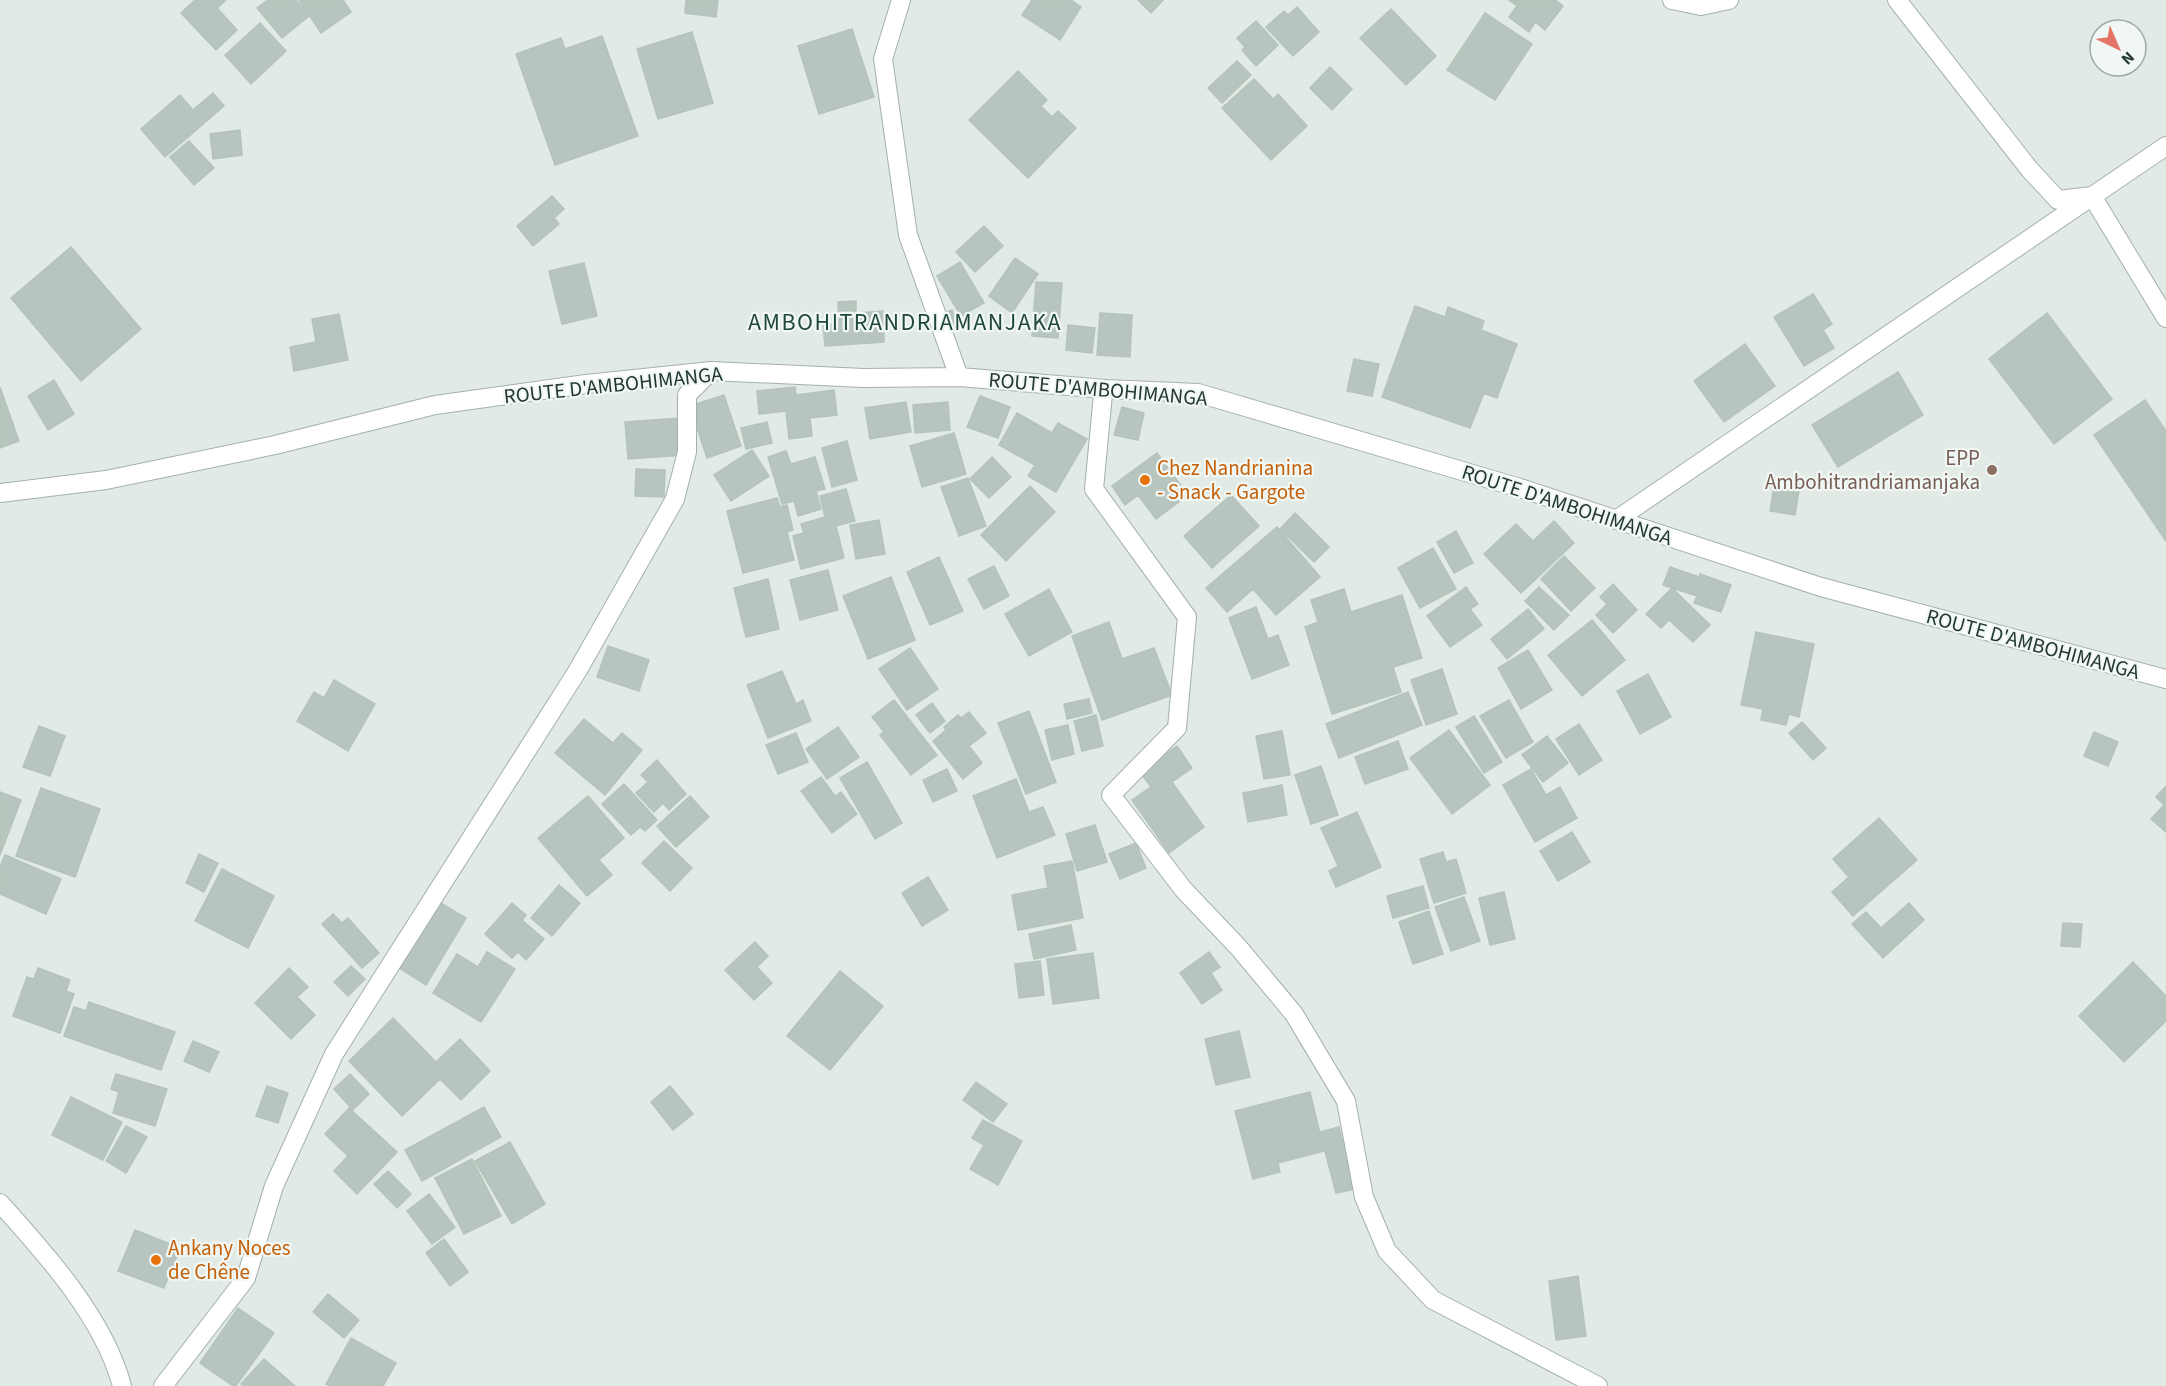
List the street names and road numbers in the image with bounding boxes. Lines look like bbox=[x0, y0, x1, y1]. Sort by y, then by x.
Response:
street label: ROUTE D'AMBOHIMANGA bbox=[502, 359, 724, 411]
street label: ROUTE D'AMBOHIMANGA bbox=[987, 364, 1209, 414]
street label: ROUTE D'AMBOHIMANGA bbox=[1458, 457, 1677, 553]
street label: ROUTE D'AMBOHIMANGA bbox=[1923, 601, 2144, 687]

